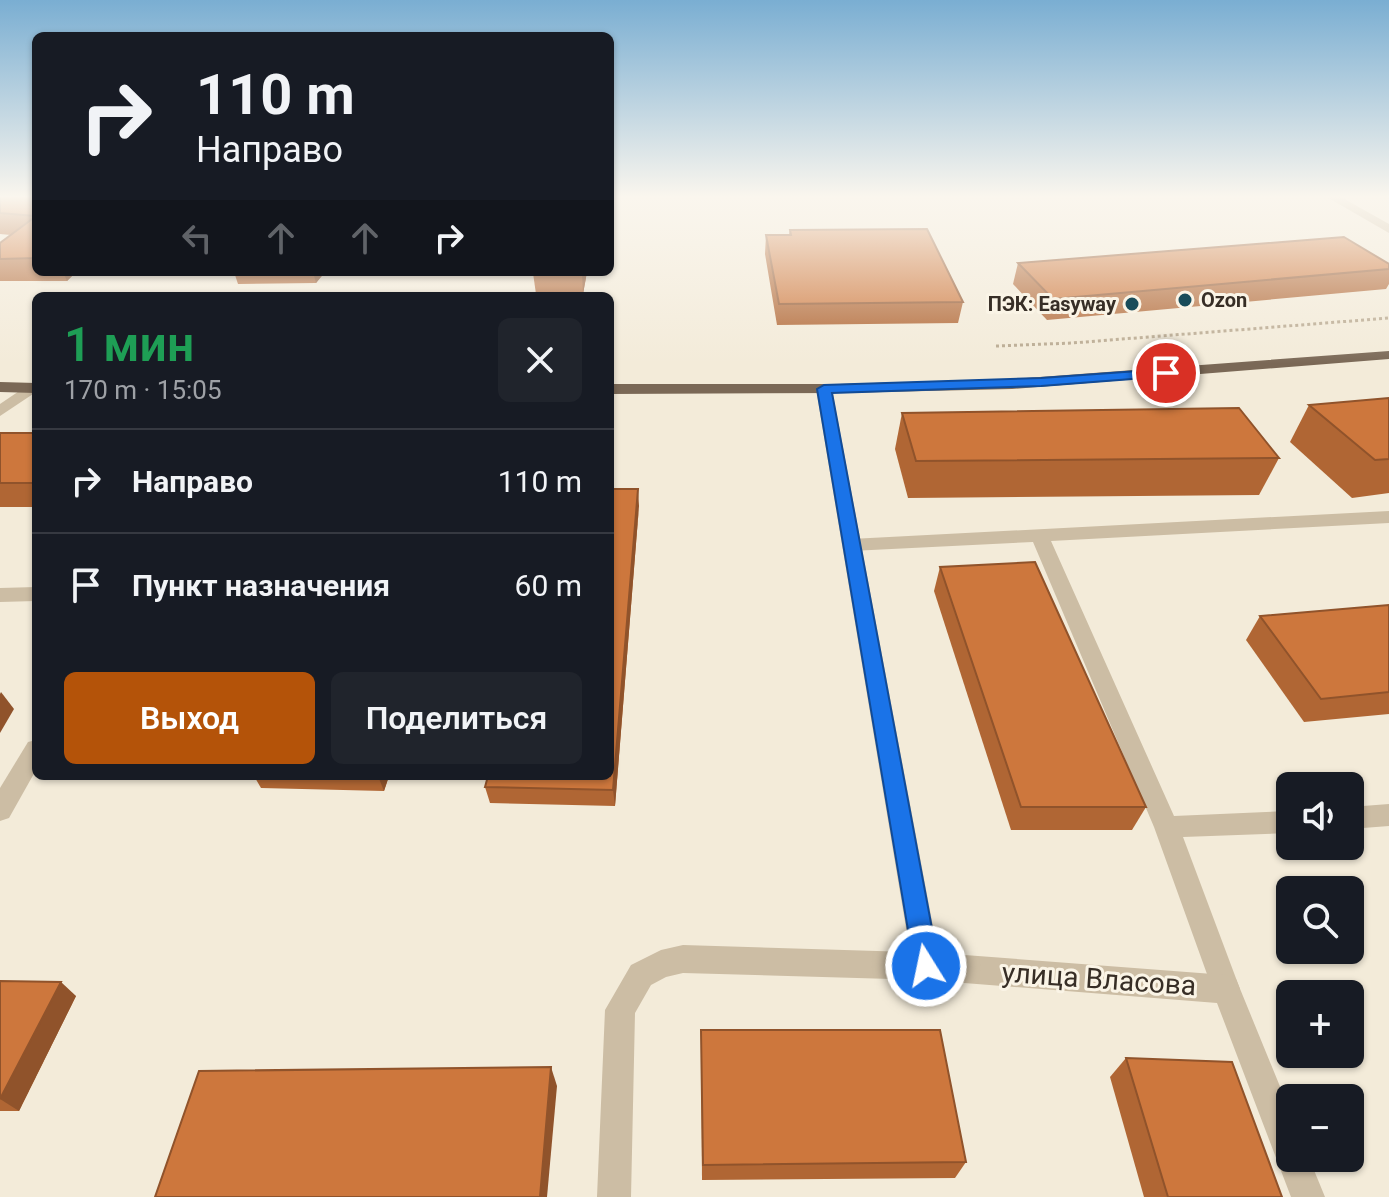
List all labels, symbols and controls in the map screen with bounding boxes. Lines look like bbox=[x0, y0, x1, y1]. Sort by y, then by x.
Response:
text: 110 m bbox=[196, 62, 355, 128]
icon: right bbox=[64, 64, 168, 168]
text: Направо bbox=[196, 129, 343, 171]
icon: left bbox=[175, 216, 219, 260]
icon: ahead bbox=[259, 216, 303, 260]
icon: ahead bbox=[343, 216, 387, 260]
icon: right bbox=[427, 216, 471, 260]
place label: Ozon bbox=[1201, 288, 1247, 312]
marker: Ozon bbox=[1176, 291, 1194, 309]
place label: ПЭК: Easyway bbox=[988, 292, 1117, 316]
marker: ПЭК: Easyway bbox=[1123, 295, 1141, 313]
text: 1 мин bbox=[64, 316, 194, 373]
button: close bbox=[498, 318, 582, 402]
pin bbox=[1132, 339, 1200, 407]
icon: arrive bbox=[1144, 351, 1188, 395]
text: 170 m · 15:05 bbox=[64, 375, 222, 405]
icon: right bbox=[64, 459, 108, 503]
text: Направо bbox=[132, 464, 253, 499]
text: 110 m bbox=[498, 464, 582, 499]
icon: arrive bbox=[64, 563, 108, 607]
text: Пункт назначения bbox=[132, 568, 390, 603]
text: 60 m bbox=[515, 568, 582, 603]
button: Выход bbox=[64, 672, 315, 764]
button: Поделиться bbox=[331, 672, 582, 764]
map controls bbox=[1276, 772, 1364, 1172]
button: sound bbox=[1276, 772, 1364, 860]
button: search bbox=[1276, 876, 1364, 964]
position arrow bbox=[884, 924, 968, 1008]
street label: улица Власова bbox=[1001, 956, 1197, 1002]
button: + bbox=[1276, 980, 1364, 1068]
button: − bbox=[1276, 1084, 1364, 1172]

